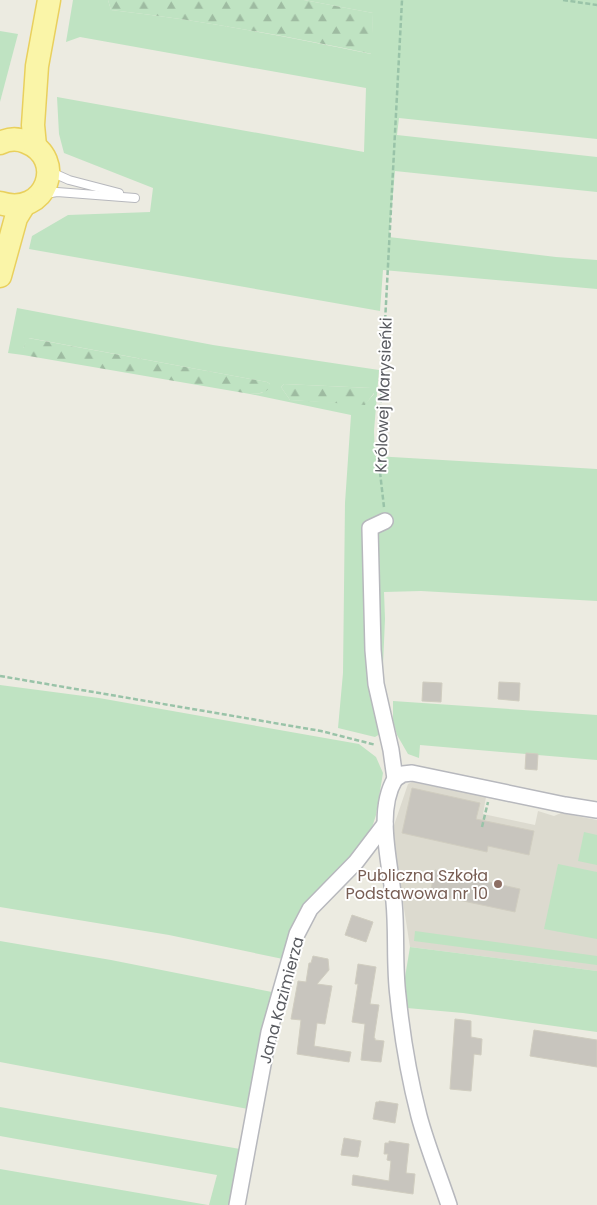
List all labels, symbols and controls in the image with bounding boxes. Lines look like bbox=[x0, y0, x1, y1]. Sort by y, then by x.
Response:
street label: Królowej Marysieńki bbox=[369, 317, 398, 473]
place label: Publiczna Szkoła Podstawowa nr 10 bbox=[345, 864, 488, 905]
marker: Publiczna Szkoła Podstawowa nr 10 bbox=[492, 878, 504, 890]
street label: Jana Kazimierza bbox=[253, 934, 309, 1066]

